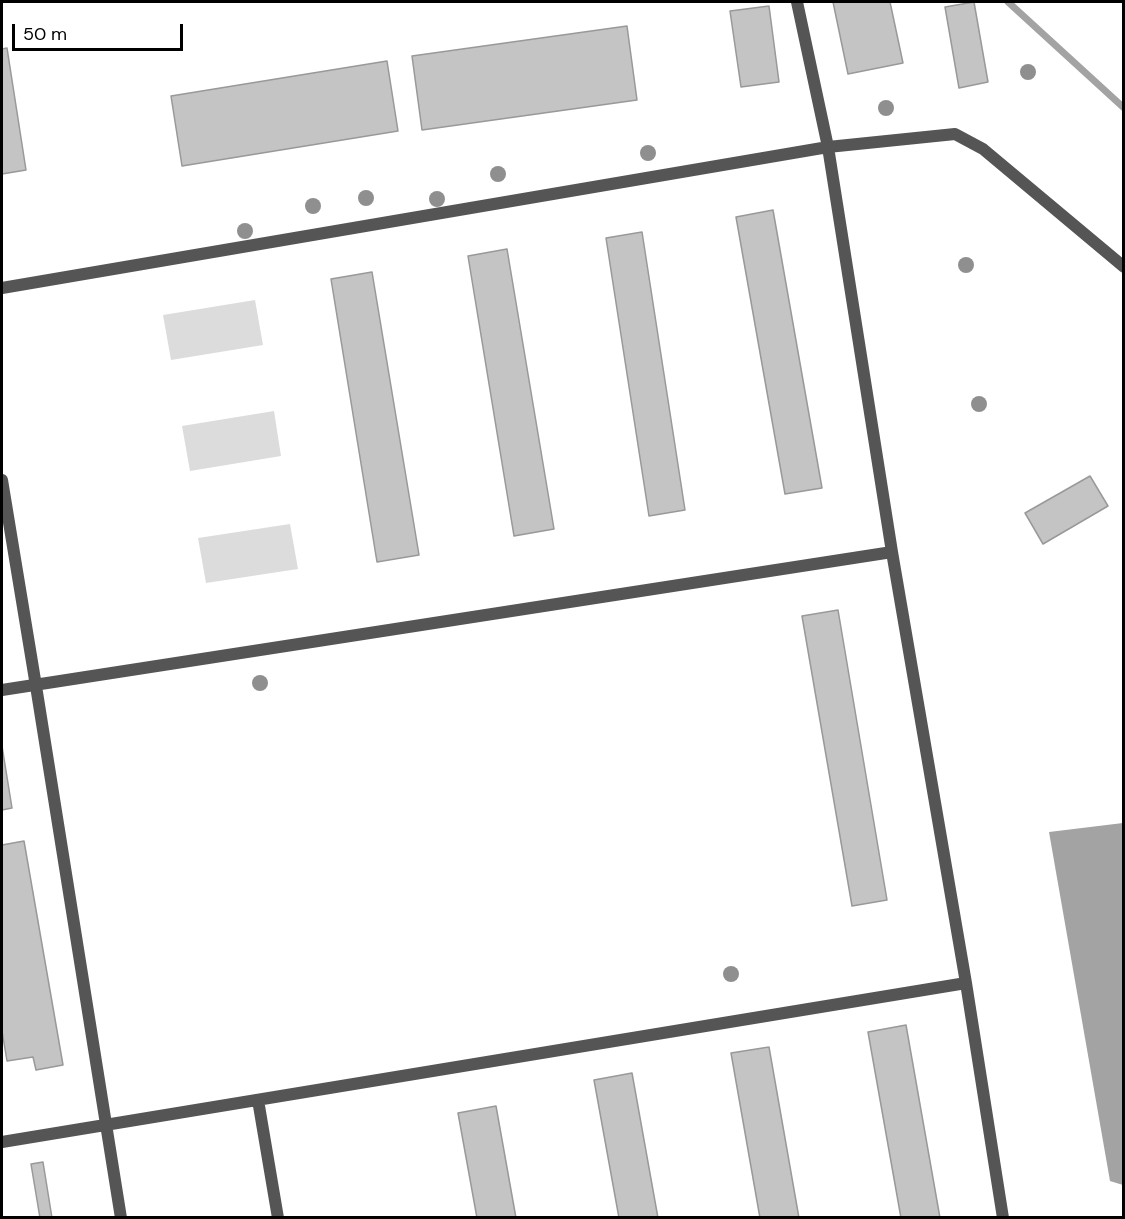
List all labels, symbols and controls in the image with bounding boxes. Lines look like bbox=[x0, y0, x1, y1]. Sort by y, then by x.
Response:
scale bar bbox=[15, 12, 186, 50]
text: 50 m bbox=[23, 22, 67, 46]

